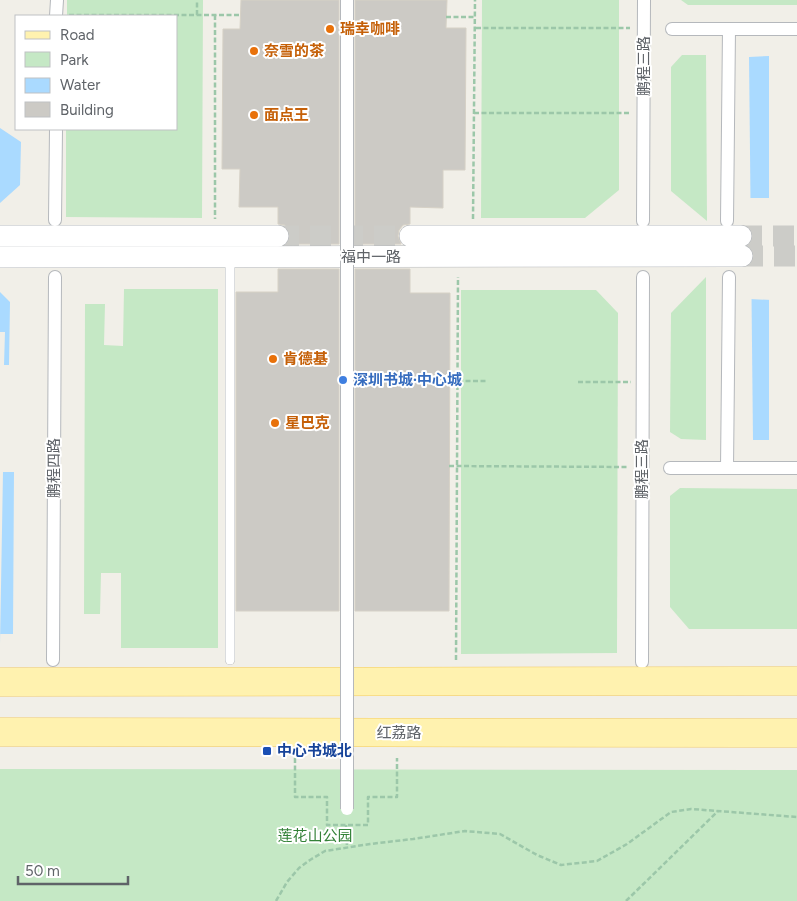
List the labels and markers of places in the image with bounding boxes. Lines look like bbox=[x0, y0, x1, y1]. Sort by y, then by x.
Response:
place label: 瑞幸咖啡 bbox=[340, 20, 400, 38]
marker: 瑞幸咖啡 bbox=[324, 23, 336, 35]
place label: 奈雪的茶 bbox=[264, 42, 325, 60]
marker: 奈雪的茶 bbox=[248, 45, 260, 57]
place label: 面点王 bbox=[264, 106, 309, 124]
marker: 面点王 bbox=[248, 109, 260, 121]
place label: 肯德基 bbox=[283, 350, 328, 368]
marker: 肯德基 bbox=[267, 353, 279, 365]
place label: 深圳书城·中心城 bbox=[353, 371, 462, 389]
marker: 深圳书城·中心城 bbox=[337, 374, 349, 386]
place label: 星巴克 bbox=[285, 414, 330, 432]
marker: 星巴克 bbox=[269, 417, 281, 429]
place label: 中心书城北 bbox=[277, 742, 352, 760]
marker: 中心书城北 bbox=[261, 745, 273, 757]

